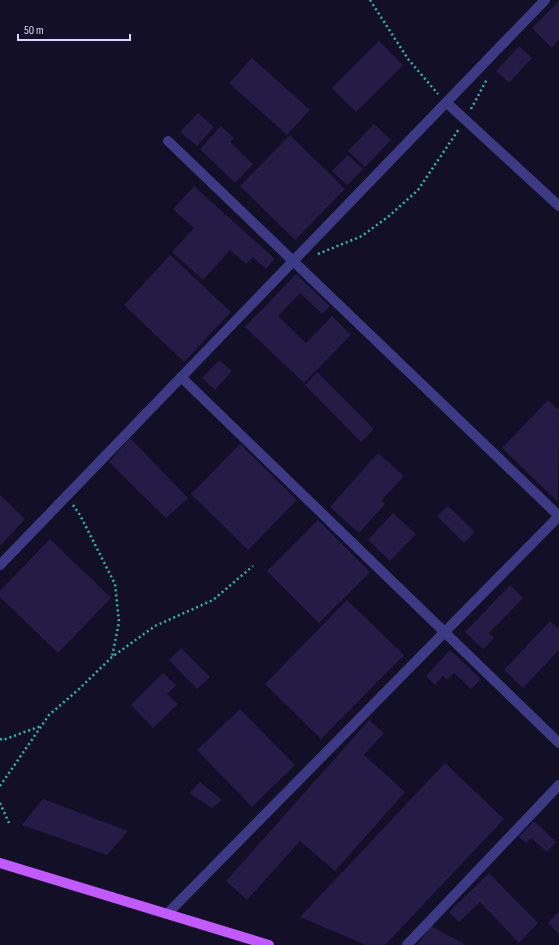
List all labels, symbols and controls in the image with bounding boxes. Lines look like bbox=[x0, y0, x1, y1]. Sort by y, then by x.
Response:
scale bar bbox=[18, 16, 130, 42]
text: 50 m bbox=[24, 23, 44, 38]

